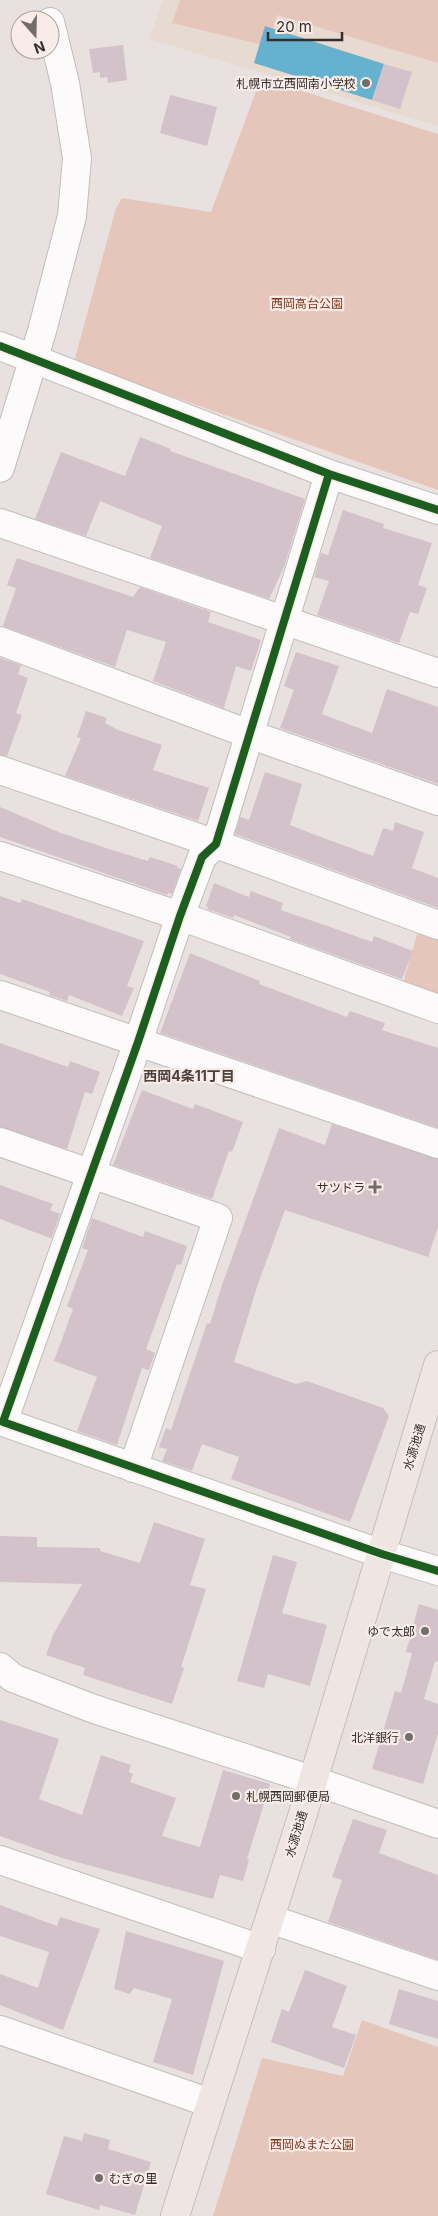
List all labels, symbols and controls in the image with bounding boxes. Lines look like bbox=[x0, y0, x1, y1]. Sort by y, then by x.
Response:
north arrow bbox=[10, 10, 60, 60]
scale bar bbox=[268, 10, 342, 42]
text: 20 m bbox=[276, 17, 312, 36]
text: N bbox=[32, 38, 48, 57]
place label: 札幌市立西岡南小学校 bbox=[236, 76, 356, 91]
marker: 札幌市立西岡南小学校 bbox=[360, 77, 372, 89]
park label: 西岡高台公園 bbox=[271, 296, 343, 311]
district label: 西岡4条11丁目 bbox=[143, 1067, 235, 1084]
place label: サツドラ bbox=[317, 1180, 365, 1195]
marker: サツドラ bbox=[369, 1181, 381, 1193]
street label: 水源池通 bbox=[400, 1422, 428, 1472]
place label: ゆで太郎 bbox=[367, 1624, 415, 1639]
marker: ゆで太郎 bbox=[419, 1625, 431, 1637]
place label: 北洋銀行 bbox=[351, 1730, 399, 1745]
marker: 北洋銀行 bbox=[403, 1731, 415, 1743]
place label: 札幌西岡郵便局 bbox=[246, 1789, 330, 1804]
marker: 札幌西岡郵便局 bbox=[230, 1790, 242, 1802]
street label: 水源池通 bbox=[282, 1809, 310, 1859]
park label: 西岡ぬまた公園 bbox=[270, 2137, 354, 2152]
place label: むぎの里 bbox=[109, 2171, 157, 2186]
marker: むぎの里 bbox=[93, 2172, 105, 2184]

